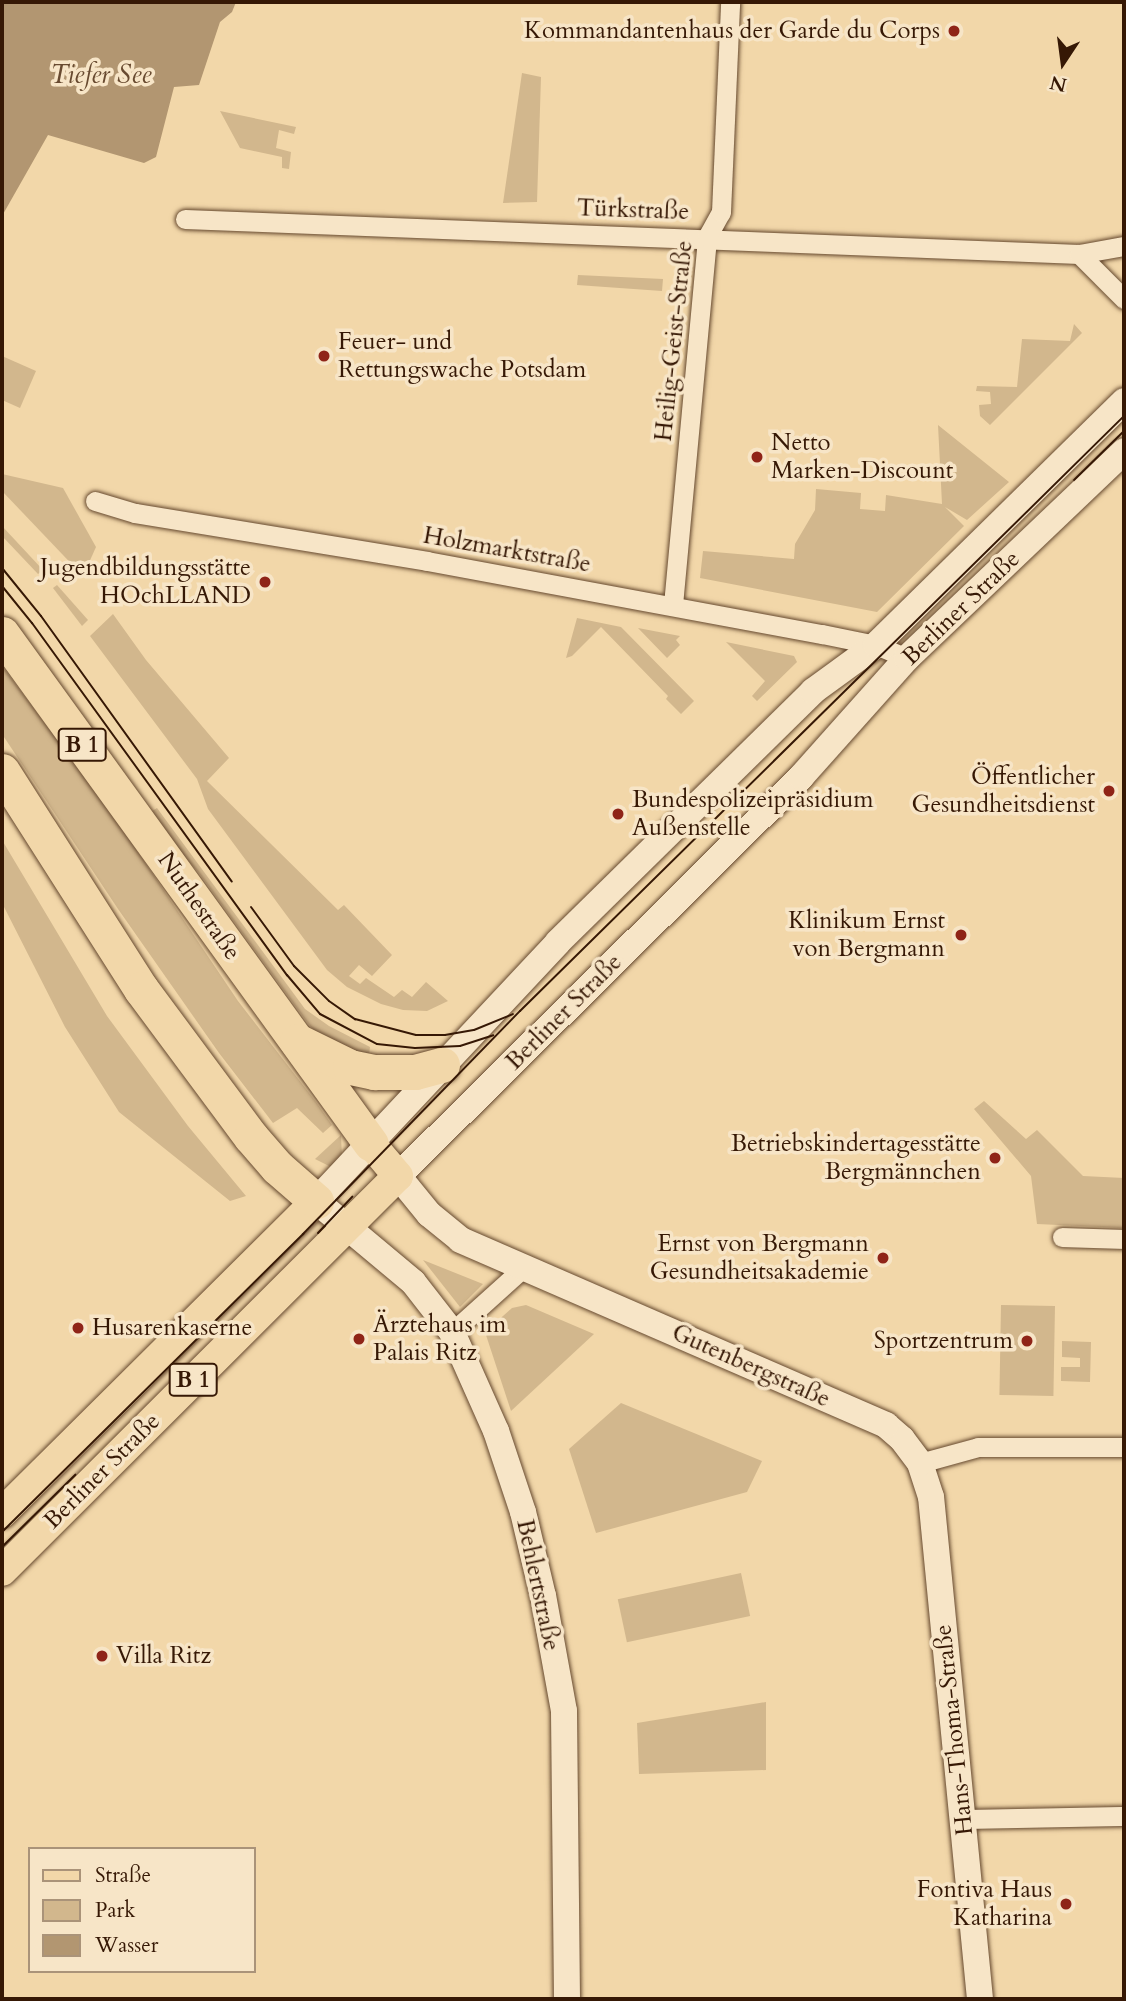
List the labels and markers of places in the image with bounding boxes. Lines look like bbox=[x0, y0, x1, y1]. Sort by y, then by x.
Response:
place label: Kommandantenhaus der Garde du Corps bbox=[524, 17, 940, 45]
marker: Kommandantenhaus der Garde du Corps bbox=[946, 23, 962, 39]
place label: Feuer- und Rettungswache Potsdam bbox=[338, 328, 586, 384]
marker: Feuer- und Rettungswache Potsdam bbox=[316, 348, 332, 364]
place label: Netto Marken-Discount bbox=[771, 429, 953, 485]
marker: Netto Marken-Discount bbox=[749, 449, 765, 465]
place label: Jugendbildungsstätte HOchLLAND bbox=[40, 554, 251, 610]
marker: Jugendbildungsstätte HOchLLAND bbox=[257, 574, 273, 590]
place label: Öffentlicher Gesundheitsdienst bbox=[911, 763, 1095, 819]
marker: Öffentlicher Gesundheitsdienst bbox=[1101, 783, 1117, 799]
place label: Bundespolizeipräsidium Außenstelle bbox=[632, 786, 874, 842]
marker: Bundespolizeipräsidium Außenstelle bbox=[610, 806, 626, 822]
place label: Klinikum Ernst von Bergmann bbox=[788, 907, 945, 963]
marker: Klinikum Ernst von Bergmann bbox=[951, 925, 971, 945]
place label: Betriebskindertagesstätte Bergmännchen bbox=[731, 1130, 981, 1186]
marker: Betriebskindertagesstätte Bergmännchen bbox=[987, 1150, 1003, 1166]
place label: Ernst von Bergmann Gesundheitsakademie bbox=[650, 1230, 869, 1286]
marker: Ernst von Bergmann Gesundheitsakademie bbox=[875, 1250, 891, 1266]
place label: Ärztehaus im Palais Ritz bbox=[373, 1311, 506, 1367]
place label: Husarenkaserne bbox=[92, 1314, 252, 1342]
marker: Husarenkaserne bbox=[70, 1320, 86, 1336]
place label: Sportzentrum bbox=[874, 1327, 1013, 1355]
marker: Ärztehaus im Palais Ritz bbox=[351, 1331, 367, 1347]
marker: Sportzentrum bbox=[1019, 1333, 1035, 1349]
place label: Villa Ritz bbox=[116, 1642, 211, 1670]
marker: Villa Ritz bbox=[94, 1648, 110, 1664]
place label: Fontiva Haus Katharina bbox=[917, 1876, 1052, 1932]
marker: Fontiva Haus Katharina bbox=[1058, 1896, 1074, 1912]

